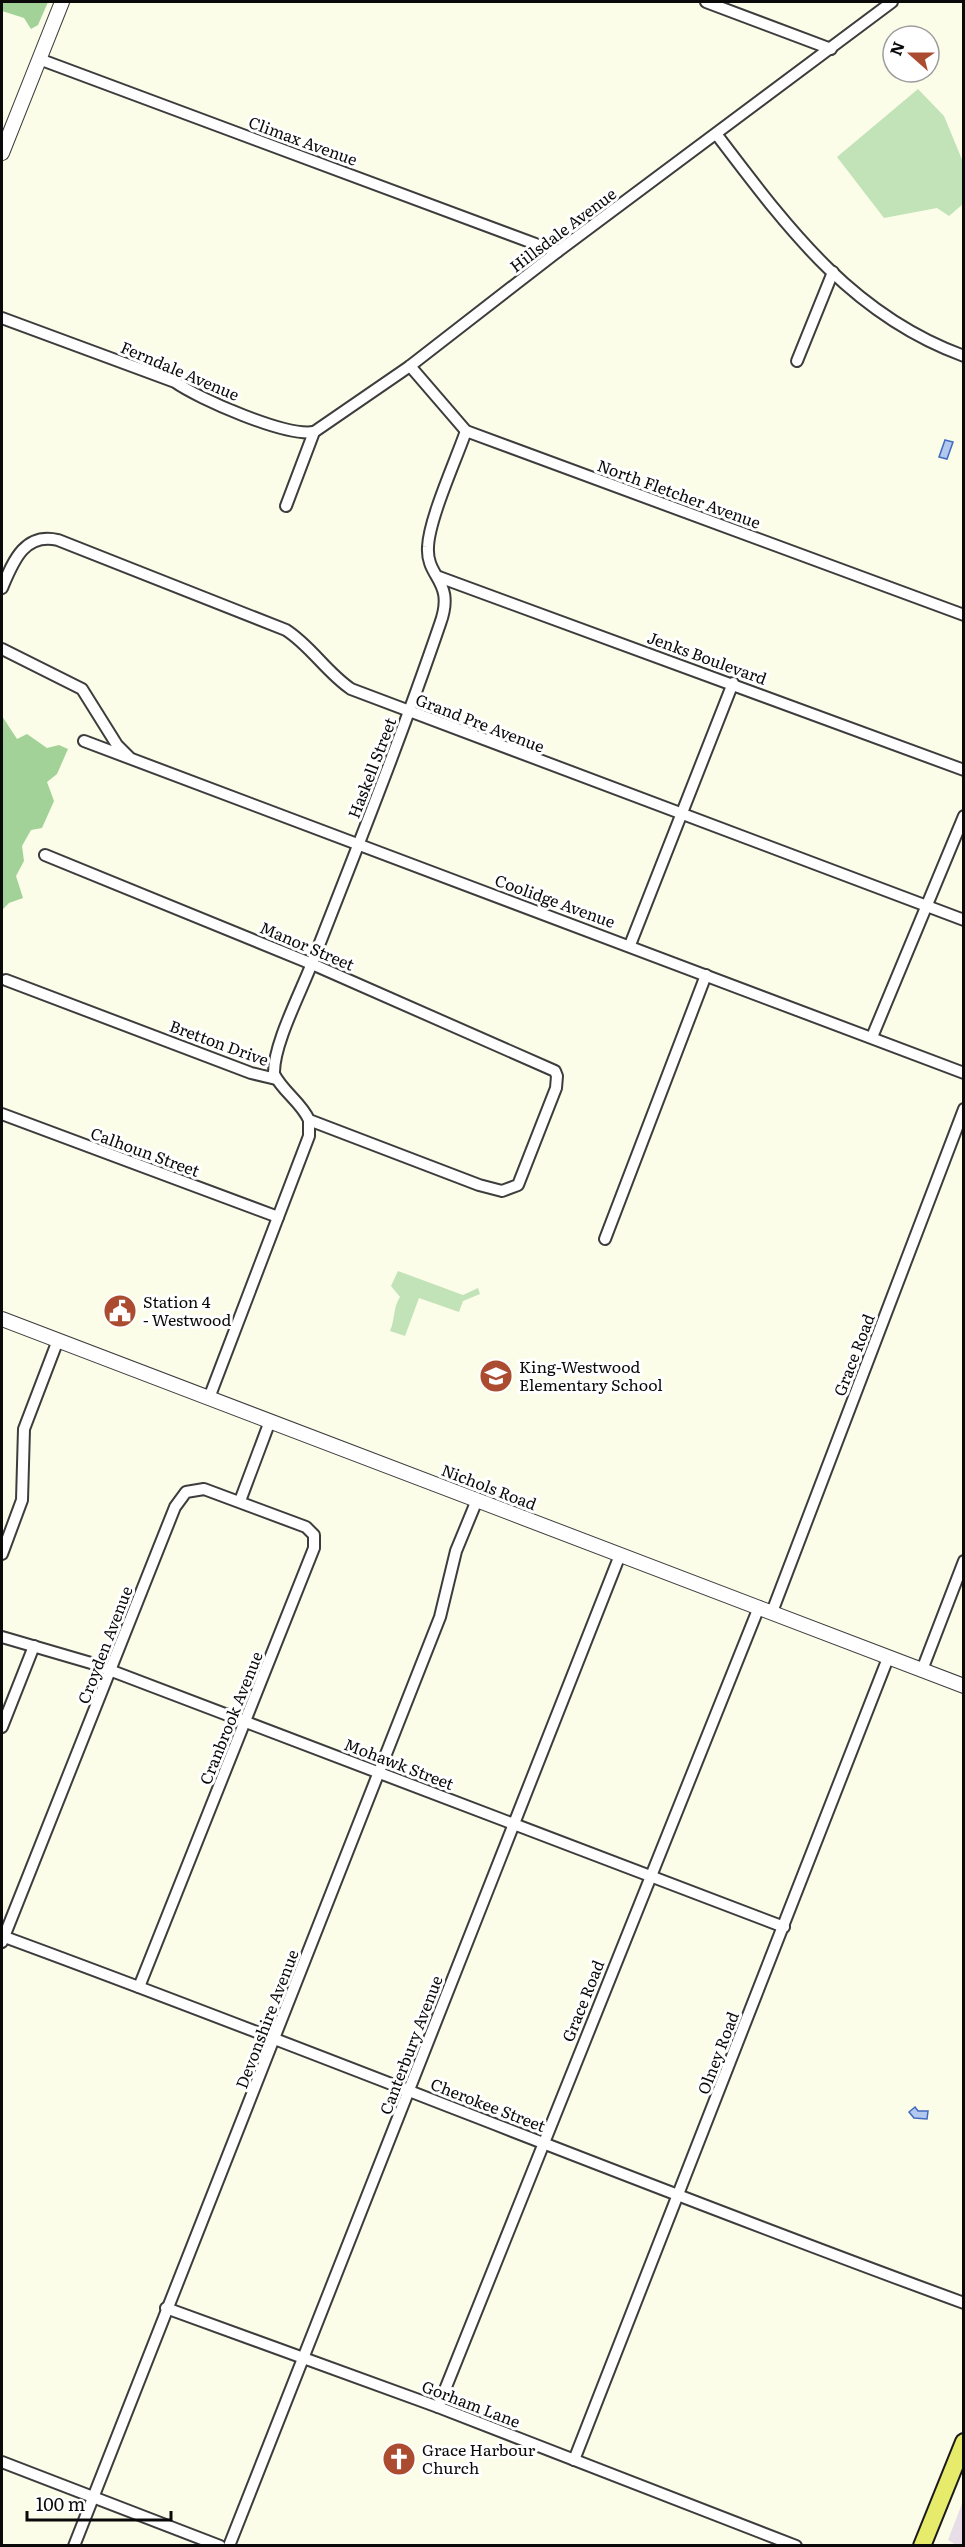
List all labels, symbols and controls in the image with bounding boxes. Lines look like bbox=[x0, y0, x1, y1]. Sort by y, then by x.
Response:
north arrow bbox=[881, 24, 941, 84]
text: N bbox=[882, 38, 910, 59]
street label: Climax Avenue bbox=[246, 109, 361, 171]
street label: Hillsdale Avenue bbox=[504, 181, 621, 277]
street label: Ferndale Avenue bbox=[117, 334, 243, 406]
street label: North Fletcher Avenue bbox=[594, 452, 764, 534]
street label: Jenks Boulevard bbox=[644, 624, 771, 690]
street label: Grand Pre Avenue bbox=[412, 686, 548, 758]
street label: Haskell Street bbox=[341, 713, 402, 822]
street label: Coolidge Avenue bbox=[492, 867, 619, 933]
street label: Manor Street bbox=[256, 914, 359, 976]
street label: Bretton Drive bbox=[166, 1013, 272, 1071]
street label: Calhoun Street bbox=[87, 1120, 204, 1182]
place label: Station 4 - Westwood bbox=[143, 1289, 231, 1331]
public building icon: Station 4 - Westwood bbox=[102, 1293, 138, 1329]
street label: Grace Road bbox=[826, 1310, 880, 1399]
place label: King-Westwood Elementary School bbox=[519, 1354, 663, 1396]
school or university icon: King-Westwood Elementary School bbox=[478, 1358, 514, 1394]
street label: Nichols Road bbox=[438, 1457, 541, 1515]
street label: Croyden Avenue bbox=[71, 1582, 138, 1707]
street label: Cranbrook Avenue bbox=[192, 1647, 268, 1788]
street label: Mohawk Street bbox=[341, 1731, 458, 1795]
street label: Devonshire Avenue bbox=[228, 1946, 304, 2092]
street label: Grace Road bbox=[555, 1956, 609, 2045]
street label: Canterbury Avenue bbox=[372, 1972, 448, 2118]
street label: Olney Road bbox=[690, 2008, 744, 2098]
street label: Cherokee Street bbox=[427, 2071, 550, 2137]
street label: Gorham Lane bbox=[419, 2373, 524, 2433]
place label: Grace Harbour Church bbox=[422, 2437, 536, 2479]
church icon: Grace Harbour Church bbox=[381, 2441, 417, 2477]
scale bar bbox=[27, 2484, 171, 2522]
text: 100 m bbox=[36, 2490, 85, 2517]

